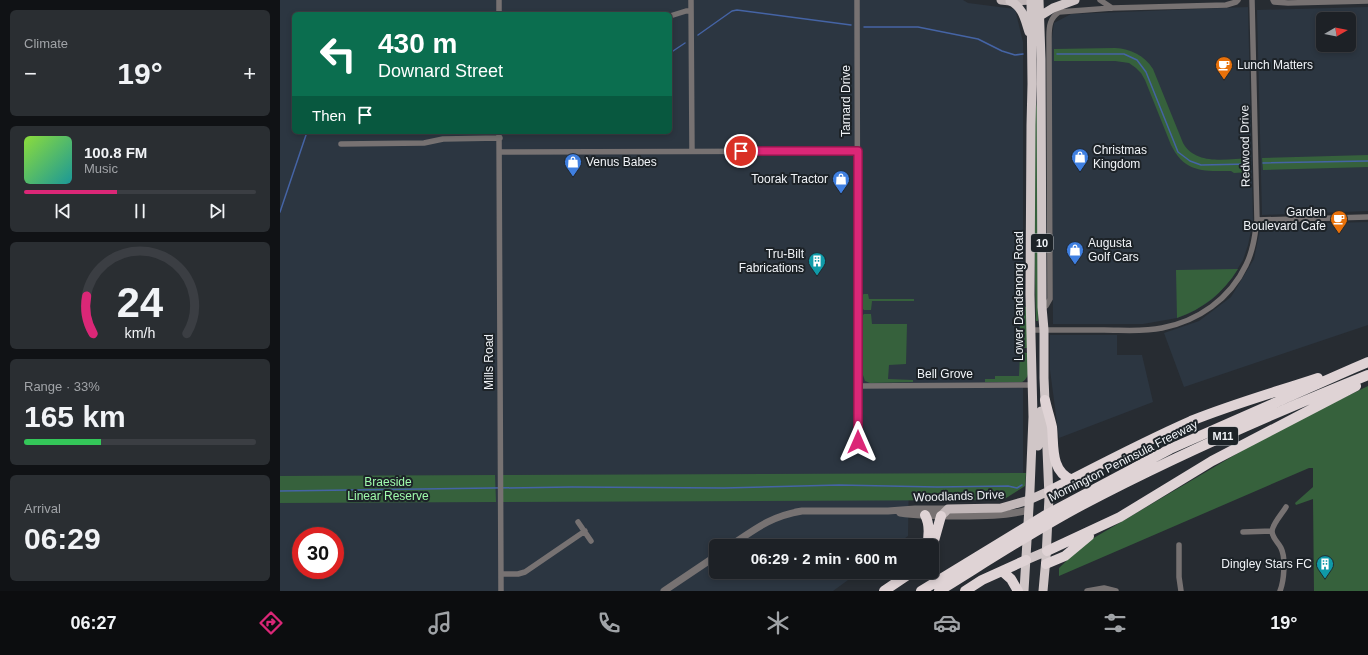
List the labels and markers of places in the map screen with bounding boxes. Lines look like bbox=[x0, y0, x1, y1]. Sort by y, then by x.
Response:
cafe icon: Lunch Matters bbox=[1214, 55, 1234, 80]
place label: Lunch Matters bbox=[1237, 58, 1313, 72]
pin bbox=[724, 134, 758, 168]
place label: Christmas Kingdom bbox=[1093, 143, 1147, 171]
shop icon: Christmas Kingdom bbox=[1070, 147, 1090, 172]
shop icon: Venus Babes bbox=[563, 152, 583, 177]
place label: Venus Babes bbox=[586, 155, 657, 169]
shop icon: Toorak Tractor bbox=[831, 169, 851, 194]
place label: Toorak Tractor bbox=[751, 172, 828, 186]
place label: Garden Boulevard Cafe bbox=[1243, 205, 1326, 233]
cafe icon: Garden Boulevard Cafe bbox=[1329, 209, 1349, 234]
place label: Augusta Golf Cars bbox=[1088, 236, 1139, 264]
shop icon: Augusta Golf Cars bbox=[1065, 240, 1085, 265]
place label: Tru-Bilt Fabrications bbox=[739, 247, 805, 275]
building icon: Tru-Bilt Fabrications bbox=[807, 251, 827, 276]
building icon: Dingley Stars FC bbox=[1315, 554, 1335, 579]
place label: Dingley Stars FC bbox=[1221, 557, 1312, 571]

